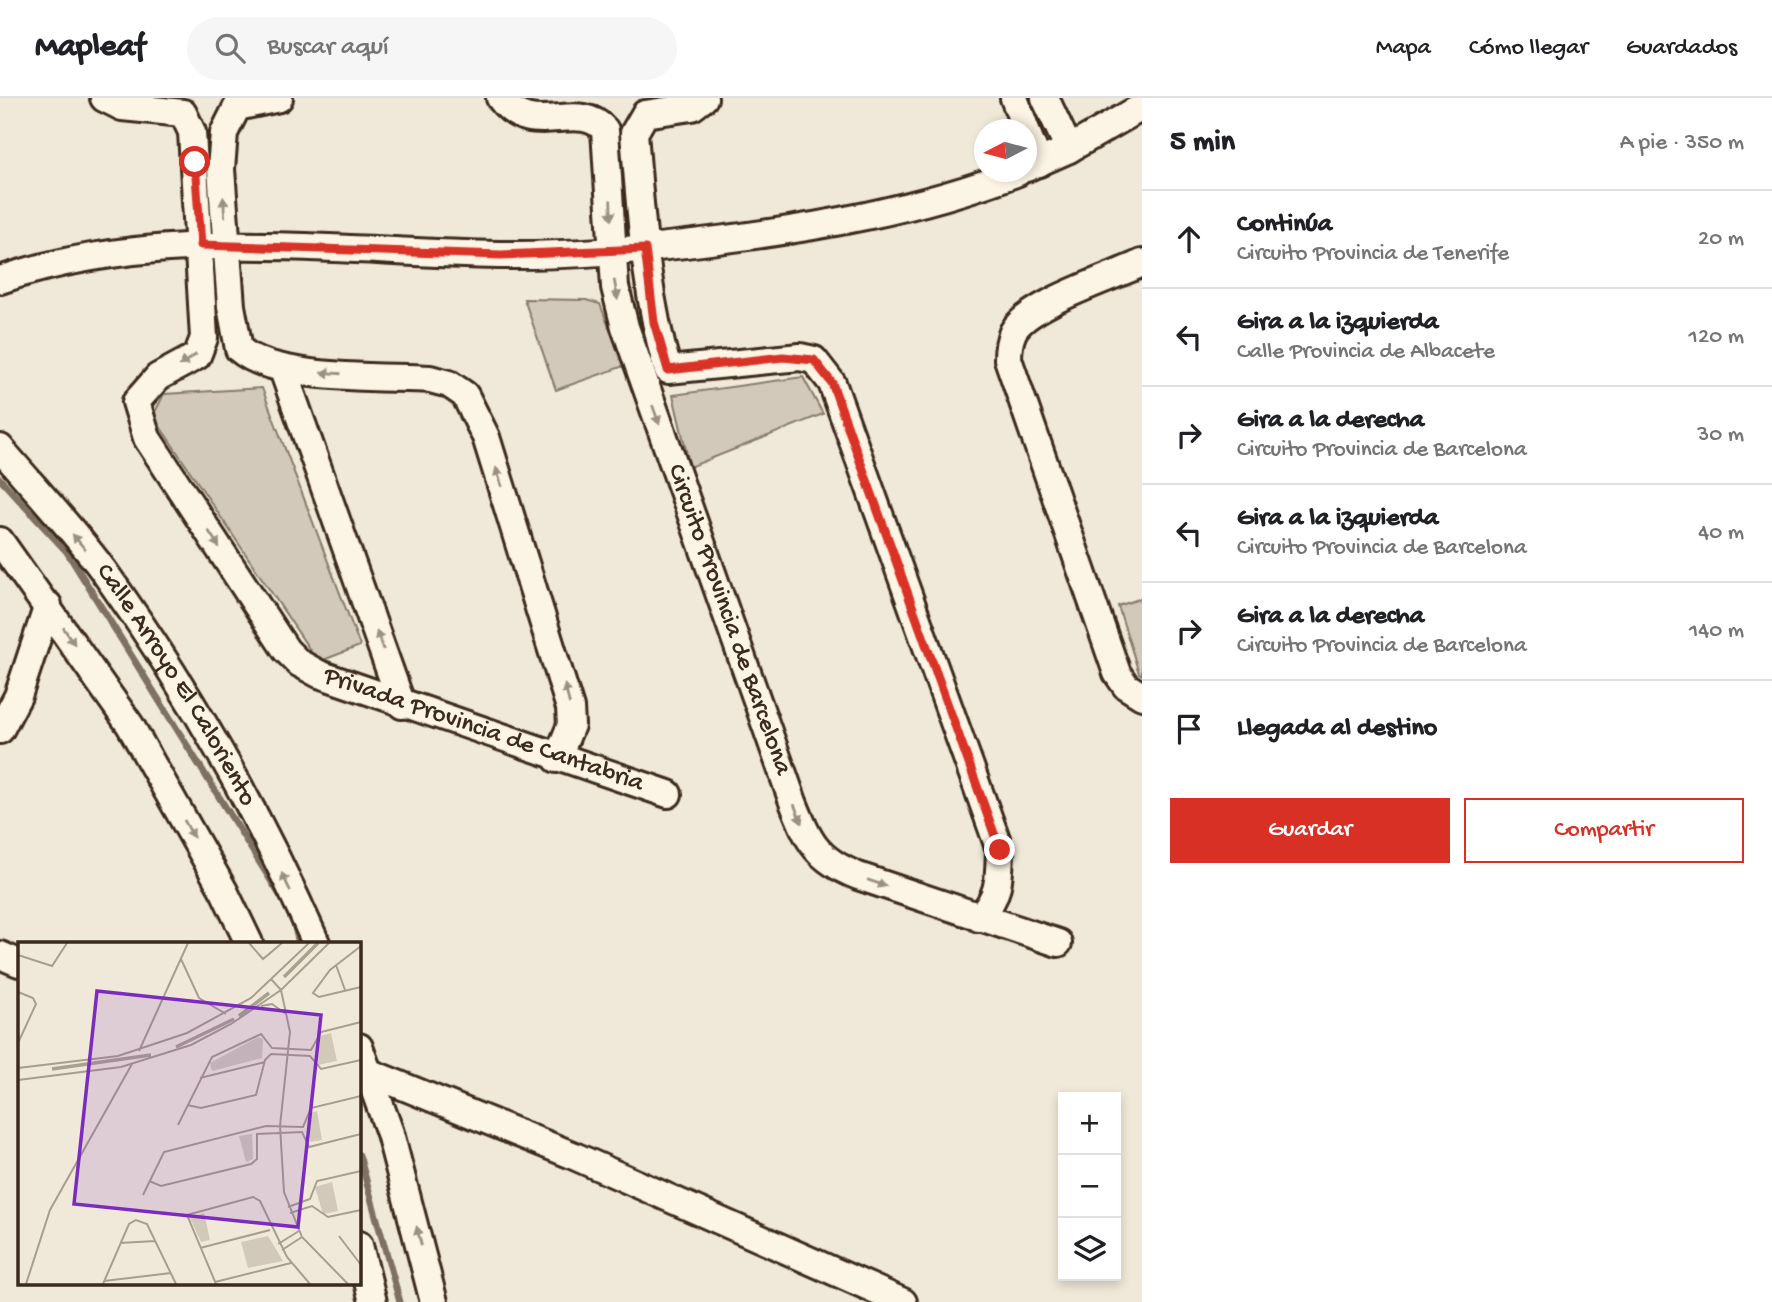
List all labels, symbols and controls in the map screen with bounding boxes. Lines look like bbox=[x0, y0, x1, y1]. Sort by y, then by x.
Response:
search box bbox=[187, 17, 677, 80]
text: Mapleaf bbox=[35, 29, 145, 67]
icon: search bbox=[211, 29, 249, 67]
text: Buscar aquí bbox=[267, 33, 389, 64]
text: Mapa bbox=[1376, 34, 1431, 63]
text: Cómo llegar bbox=[1469, 34, 1588, 63]
text: Guardados bbox=[1626, 34, 1737, 63]
north arrow bbox=[974, 119, 1037, 182]
text: 5 min bbox=[1170, 126, 1235, 161]
text: A pie · 350 m bbox=[1620, 130, 1744, 157]
route start bbox=[179, 146, 210, 177]
one-way arrow bbox=[218, 196, 229, 218]
one-way arrow bbox=[606, 199, 617, 221]
text: Continúa bbox=[1237, 210, 1332, 241]
icon: ahead bbox=[1170, 220, 1208, 258]
text: 20 m bbox=[1698, 226, 1744, 253]
text: Circuito Provincia de Tenerife bbox=[1237, 241, 1509, 268]
one-way arrow bbox=[611, 279, 622, 301]
text: Gira a la izquierda bbox=[1237, 308, 1439, 339]
icon: left bbox=[1170, 318, 1208, 356]
text: 120 m bbox=[1689, 324, 1744, 351]
text: Calle Provincia de Albacete bbox=[1237, 339, 1495, 366]
one-way arrow bbox=[179, 353, 197, 367]
one-way arrow bbox=[319, 367, 341, 378]
one-way arrow bbox=[651, 404, 662, 425]
text: Gira a la derecha bbox=[1237, 406, 1424, 437]
icon: right bbox=[1170, 416, 1208, 454]
text: 30 m bbox=[1697, 422, 1744, 449]
text: Circuito Provincia de Barcelona bbox=[1237, 437, 1527, 464]
street label: Circuito Provincia de Barcelona bbox=[659, 460, 798, 781]
one-way arrow bbox=[493, 466, 504, 487]
text: Gira a la izquierda bbox=[1237, 504, 1439, 535]
icon: left bbox=[1170, 514, 1208, 552]
text: 40 m bbox=[1698, 520, 1744, 547]
one-way arrow bbox=[207, 530, 220, 549]
one-way arrow bbox=[72, 533, 87, 551]
text: Circuito Provincia de Barcelona bbox=[1237, 535, 1527, 562]
street label: Calle Arroyo El Caloriento bbox=[88, 558, 262, 812]
text: Gira a la derecha bbox=[1237, 602, 1424, 633]
icon: right bbox=[1170, 612, 1208, 650]
text: 140 m bbox=[1689, 618, 1744, 645]
one-way arrow bbox=[62, 627, 76, 645]
one-way arrow bbox=[374, 630, 385, 651]
text: Circuito Provincia de Barcelona bbox=[1237, 633, 1527, 660]
street label: Privada Provincia de Cantabria bbox=[318, 661, 649, 800]
one-way arrow bbox=[561, 683, 572, 705]
icon: arrive bbox=[1170, 710, 1208, 748]
text: Llegada al destino bbox=[1237, 714, 1437, 745]
button: Guardar bbox=[1170, 798, 1450, 863]
button: Compartir bbox=[1464, 798, 1744, 863]
one-way arrow bbox=[792, 803, 803, 824]
one-way arrow bbox=[183, 819, 195, 839]
route end bbox=[984, 834, 1015, 865]
one-way arrow bbox=[280, 872, 292, 892]
one-way arrow bbox=[867, 878, 888, 889]
inset map bbox=[18, 942, 360, 1284]
map controls bbox=[1058, 1092, 1121, 1281]
button: + bbox=[1058, 1092, 1121, 1155]
button: − bbox=[1058, 1155, 1121, 1218]
button: layers bbox=[1058, 1218, 1121, 1281]
one-way arrow bbox=[413, 1224, 424, 1246]

